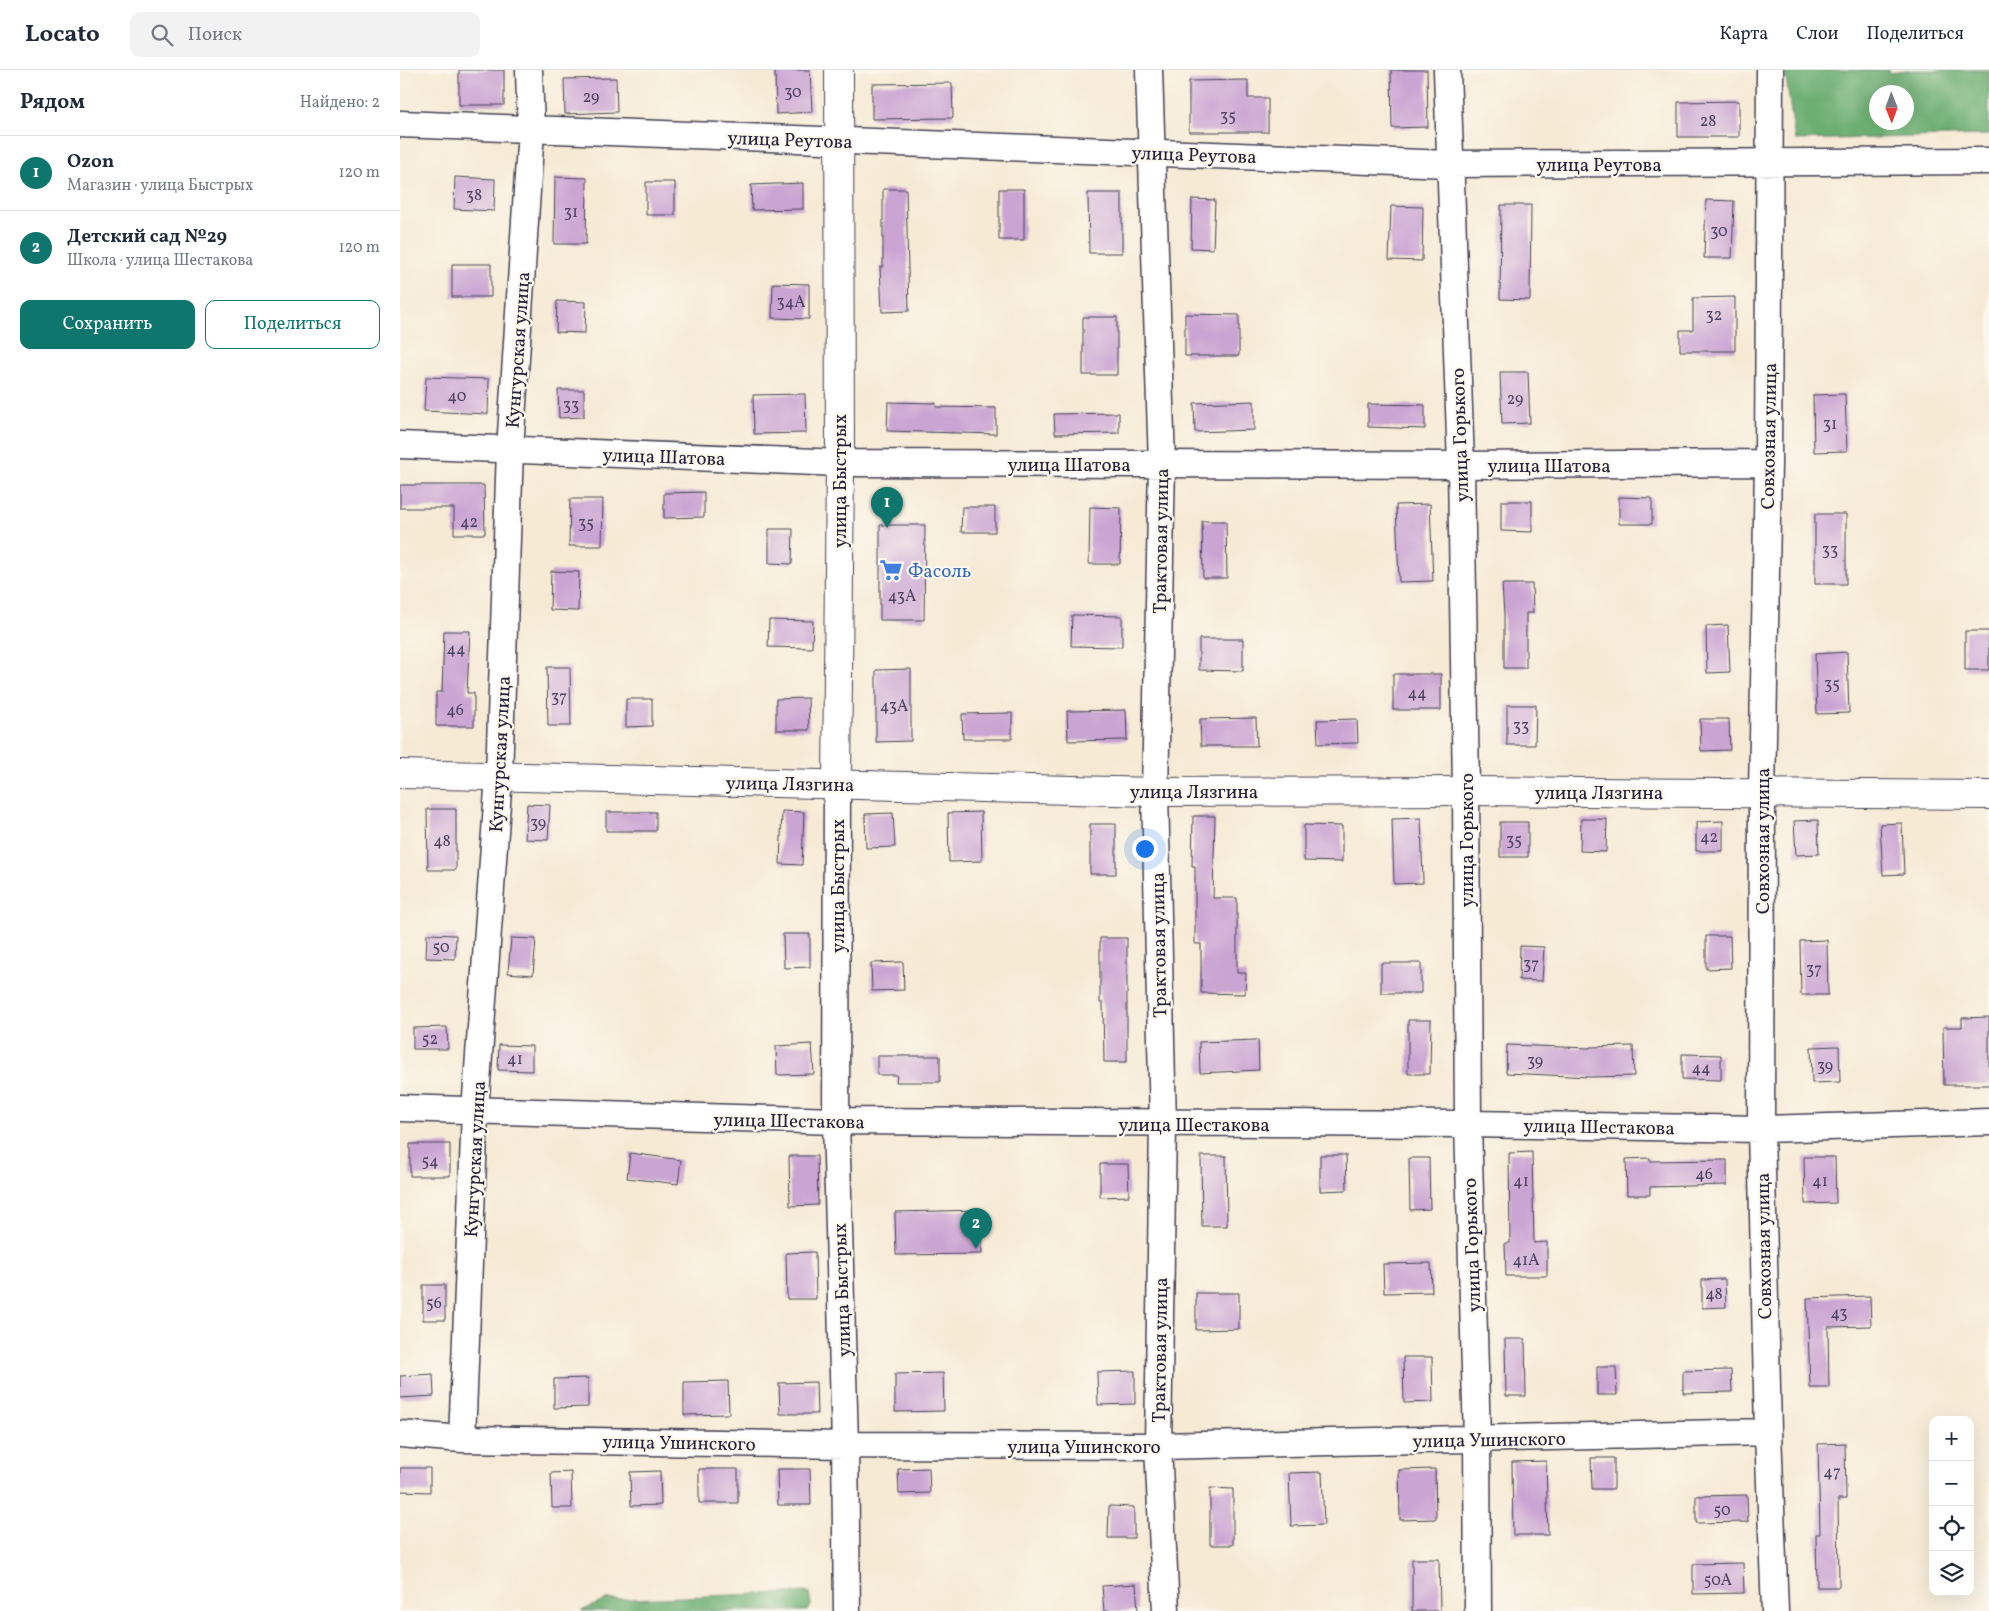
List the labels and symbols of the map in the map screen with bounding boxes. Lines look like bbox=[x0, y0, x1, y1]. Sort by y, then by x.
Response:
house number: 30 bbox=[784, 82, 802, 104]
north arrow bbox=[1869, 85, 1914, 130]
house number: 29 bbox=[583, 87, 599, 109]
house number: 35 bbox=[1220, 106, 1236, 128]
house number: 28 bbox=[1700, 111, 1716, 133]
street label: улица Реутова bbox=[727, 126, 853, 156]
street label: улица Реутова bbox=[1131, 141, 1257, 171]
street label: улица Реутова bbox=[1536, 153, 1662, 179]
house number: 38 bbox=[466, 185, 482, 207]
house number: 31 bbox=[564, 202, 578, 224]
house number: 30 bbox=[1710, 221, 1728, 243]
street label: Кунгурская улица bbox=[501, 271, 537, 429]
house number: 34А bbox=[776, 292, 806, 314]
house number: 32 bbox=[1706, 305, 1722, 327]
street label: Совхозная улица bbox=[1756, 362, 1784, 510]
street label: улица Горького bbox=[1446, 367, 1476, 503]
house number: 40 bbox=[448, 386, 466, 408]
house number: 29 bbox=[1507, 389, 1523, 411]
house number: 33 bbox=[563, 395, 579, 417]
street label: улица Быстрых bbox=[828, 414, 854, 548]
house number: 31 bbox=[1823, 414, 1837, 436]
street label: улица Шатова bbox=[602, 443, 726, 473]
street label: улица Шатова bbox=[1007, 453, 1131, 479]
street label: улица Шатова bbox=[1487, 454, 1611, 480]
street label: Трактовая улица bbox=[1148, 468, 1176, 614]
pin: 1 bbox=[871, 487, 903, 528]
house number: 42 bbox=[460, 512, 478, 534]
house number: 35 bbox=[578, 513, 594, 535]
house number: 33 bbox=[1822, 540, 1838, 562]
supermarket icon: Фасоль bbox=[878, 557, 904, 583]
place label: Фасоль bbox=[908, 559, 971, 585]
house number: 43А bbox=[888, 586, 916, 608]
house number: 44 bbox=[446, 639, 466, 661]
house number: 35 bbox=[1824, 674, 1840, 696]
street label: Кунгурская улица bbox=[484, 675, 518, 833]
house number: 44 bbox=[1407, 683, 1427, 705]
house number: 37 bbox=[551, 687, 567, 709]
house number: 43А bbox=[880, 696, 908, 718]
house number: 46 bbox=[446, 700, 464, 722]
house number: 33 bbox=[1513, 716, 1529, 738]
street label: Совхозная улица bbox=[1751, 768, 1777, 914]
street label: улица Лязгина bbox=[725, 771, 854, 799]
street label: улица Горького bbox=[1455, 773, 1481, 907]
street label: улица Лязгина bbox=[1130, 780, 1258, 806]
street label: улица Лязгина bbox=[1535, 781, 1663, 807]
house number: 39 bbox=[530, 813, 546, 835]
street label: улица Быстрых bbox=[826, 819, 852, 953]
house number: 42 bbox=[1700, 827, 1718, 849]
house number: 35 bbox=[1506, 830, 1522, 852]
house number: 48 bbox=[433, 831, 451, 853]
your location bbox=[1132, 836, 1158, 862]
street label: Трактовая улица bbox=[1146, 872, 1174, 1018]
house number: 50 bbox=[433, 937, 450, 959]
house number: 37 bbox=[1523, 954, 1539, 976]
house number: 37 bbox=[1806, 959, 1822, 981]
house number: 52 bbox=[422, 1029, 438, 1051]
house number: 41 bbox=[507, 1049, 523, 1071]
house number: 39 bbox=[1527, 1051, 1543, 1073]
house number: 39 bbox=[1817, 1056, 1833, 1078]
house number: 44 bbox=[1691, 1058, 1711, 1080]
street label: Кунгурская улица bbox=[459, 1080, 493, 1238]
street label: улица Шестакова bbox=[713, 1108, 865, 1136]
street label: улица Шестакова bbox=[1118, 1113, 1270, 1139]
street label: улица Шестакова bbox=[1523, 1114, 1675, 1142]
house number: 54 bbox=[421, 1151, 439, 1173]
house number: 46 bbox=[1695, 1164, 1713, 1186]
house number: 41 bbox=[1513, 1171, 1529, 1193]
house number: 41 bbox=[1812, 1171, 1828, 1193]
street label: Совхозная улица bbox=[1751, 1172, 1779, 1320]
street label: улица Горького bbox=[1458, 1177, 1488, 1313]
pin: 2 bbox=[960, 1208, 992, 1249]
street label: улица Быстрых bbox=[828, 1222, 858, 1357]
house number: 41А bbox=[1512, 1250, 1540, 1272]
street label: Трактовая улица bbox=[1147, 1277, 1175, 1423]
house number: 48 bbox=[1705, 1284, 1723, 1306]
house number: 56 bbox=[426, 1293, 442, 1315]
house number: 43 bbox=[1830, 1303, 1848, 1325]
street label: улица Ушинского bbox=[1412, 1427, 1566, 1455]
street label: улица Ушинского bbox=[602, 1430, 756, 1458]
street label: улица Ушинского bbox=[1007, 1435, 1161, 1461]
house number: 47 bbox=[1823, 1462, 1841, 1484]
house number: 50 bbox=[1714, 1500, 1731, 1522]
house number: 50А bbox=[1704, 1570, 1732, 1592]

